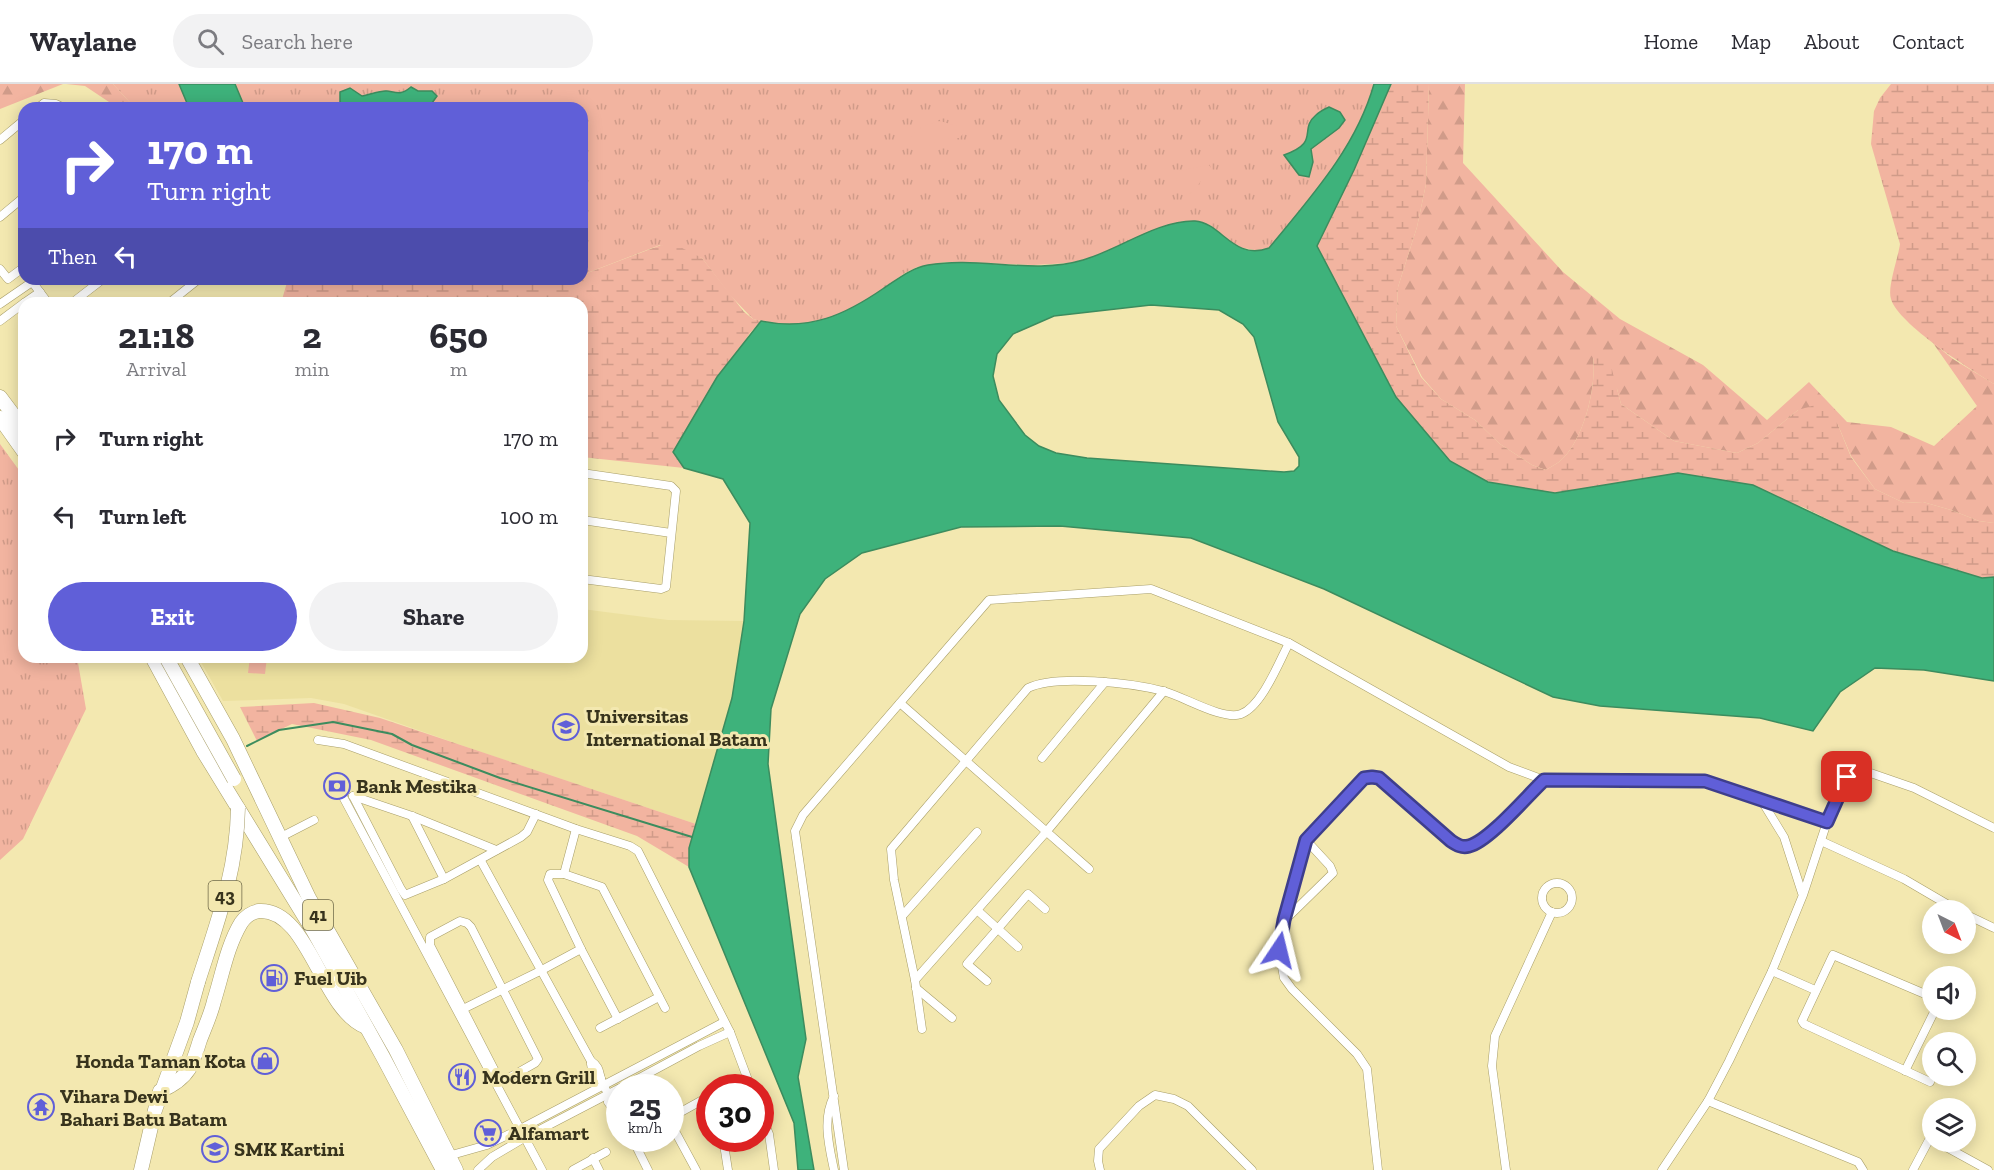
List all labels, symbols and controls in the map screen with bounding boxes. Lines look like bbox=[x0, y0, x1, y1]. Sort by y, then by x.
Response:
search box bbox=[173, 14, 593, 68]
text: Waylane bbox=[30, 25, 137, 58]
icon: search bbox=[194, 25, 227, 58]
text: Search here bbox=[242, 28, 353, 55]
text: Home bbox=[1644, 29, 1698, 54]
text: Map bbox=[1731, 29, 1771, 54]
text: About bbox=[1804, 29, 1859, 54]
text: Contact bbox=[1892, 29, 1964, 54]
text: 170 m bbox=[147, 124, 253, 175]
icon: right bbox=[48, 126, 126, 204]
text: Turn right bbox=[147, 175, 271, 207]
icon: left bbox=[109, 240, 142, 273]
text: Then bbox=[48, 243, 97, 270]
text: 21:18 bbox=[118, 314, 195, 357]
text: 2 bbox=[302, 314, 322, 357]
text: 650 bbox=[429, 314, 488, 357]
text: Arrival bbox=[126, 357, 187, 381]
text: min bbox=[295, 357, 329, 381]
text: m bbox=[450, 357, 467, 381]
icon: right bbox=[48, 422, 81, 455]
text: Turn right bbox=[99, 425, 203, 452]
text: 170 m bbox=[503, 425, 558, 452]
icon: left bbox=[48, 500, 81, 533]
text: Turn left bbox=[99, 503, 186, 530]
text: 100 m bbox=[500, 503, 558, 530]
button: Exit bbox=[48, 582, 297, 651]
button: Share bbox=[309, 582, 558, 651]
place label: Universitas International Batam bbox=[586, 704, 768, 751]
school or university icon: Universitas International Batam bbox=[551, 712, 581, 742]
pin bbox=[1821, 751, 1872, 802]
icon: arrive bbox=[1830, 760, 1863, 793]
bank icon: Bank Mestika bbox=[322, 771, 352, 801]
place label: Bank Mestika bbox=[356, 774, 477, 798]
road number: 43 bbox=[208, 881, 242, 911]
road number: 41 bbox=[303, 900, 333, 930]
north arrow bbox=[1922, 900, 1976, 954]
map controls bbox=[1922, 900, 1976, 1152]
position arrow bbox=[1247, 918, 1311, 982]
fuel station icon: Fuel Uib bbox=[259, 963, 289, 993]
place label: Fuel Uib bbox=[294, 966, 367, 990]
button: sound bbox=[1922, 966, 1976, 1020]
button: search bbox=[1922, 1032, 1976, 1086]
shop icon: Honda Taman Kota bbox=[250, 1046, 280, 1076]
place label: Honda Taman Kota bbox=[76, 1049, 246, 1073]
restaurant icon: Modern Grill bbox=[447, 1062, 477, 1092]
place label: Modern Grill bbox=[482, 1065, 596, 1089]
speed limit sign: 30 bbox=[696, 1074, 774, 1152]
place label: Vihara Dewi Bahari Batu Batam bbox=[60, 1084, 227, 1131]
text: 25 bbox=[629, 1088, 661, 1124]
temple icon: Vihara Dewi Bahari Batu Batam bbox=[26, 1092, 56, 1122]
button: layers bbox=[1922, 1098, 1976, 1152]
supermarket icon: Alfamart bbox=[473, 1118, 503, 1148]
text: km/h bbox=[628, 1119, 662, 1137]
place label: Alfamart bbox=[508, 1121, 590, 1145]
school or university icon: SMK Kartini bbox=[200, 1134, 230, 1164]
place label: SMK Kartini bbox=[234, 1137, 345, 1161]

